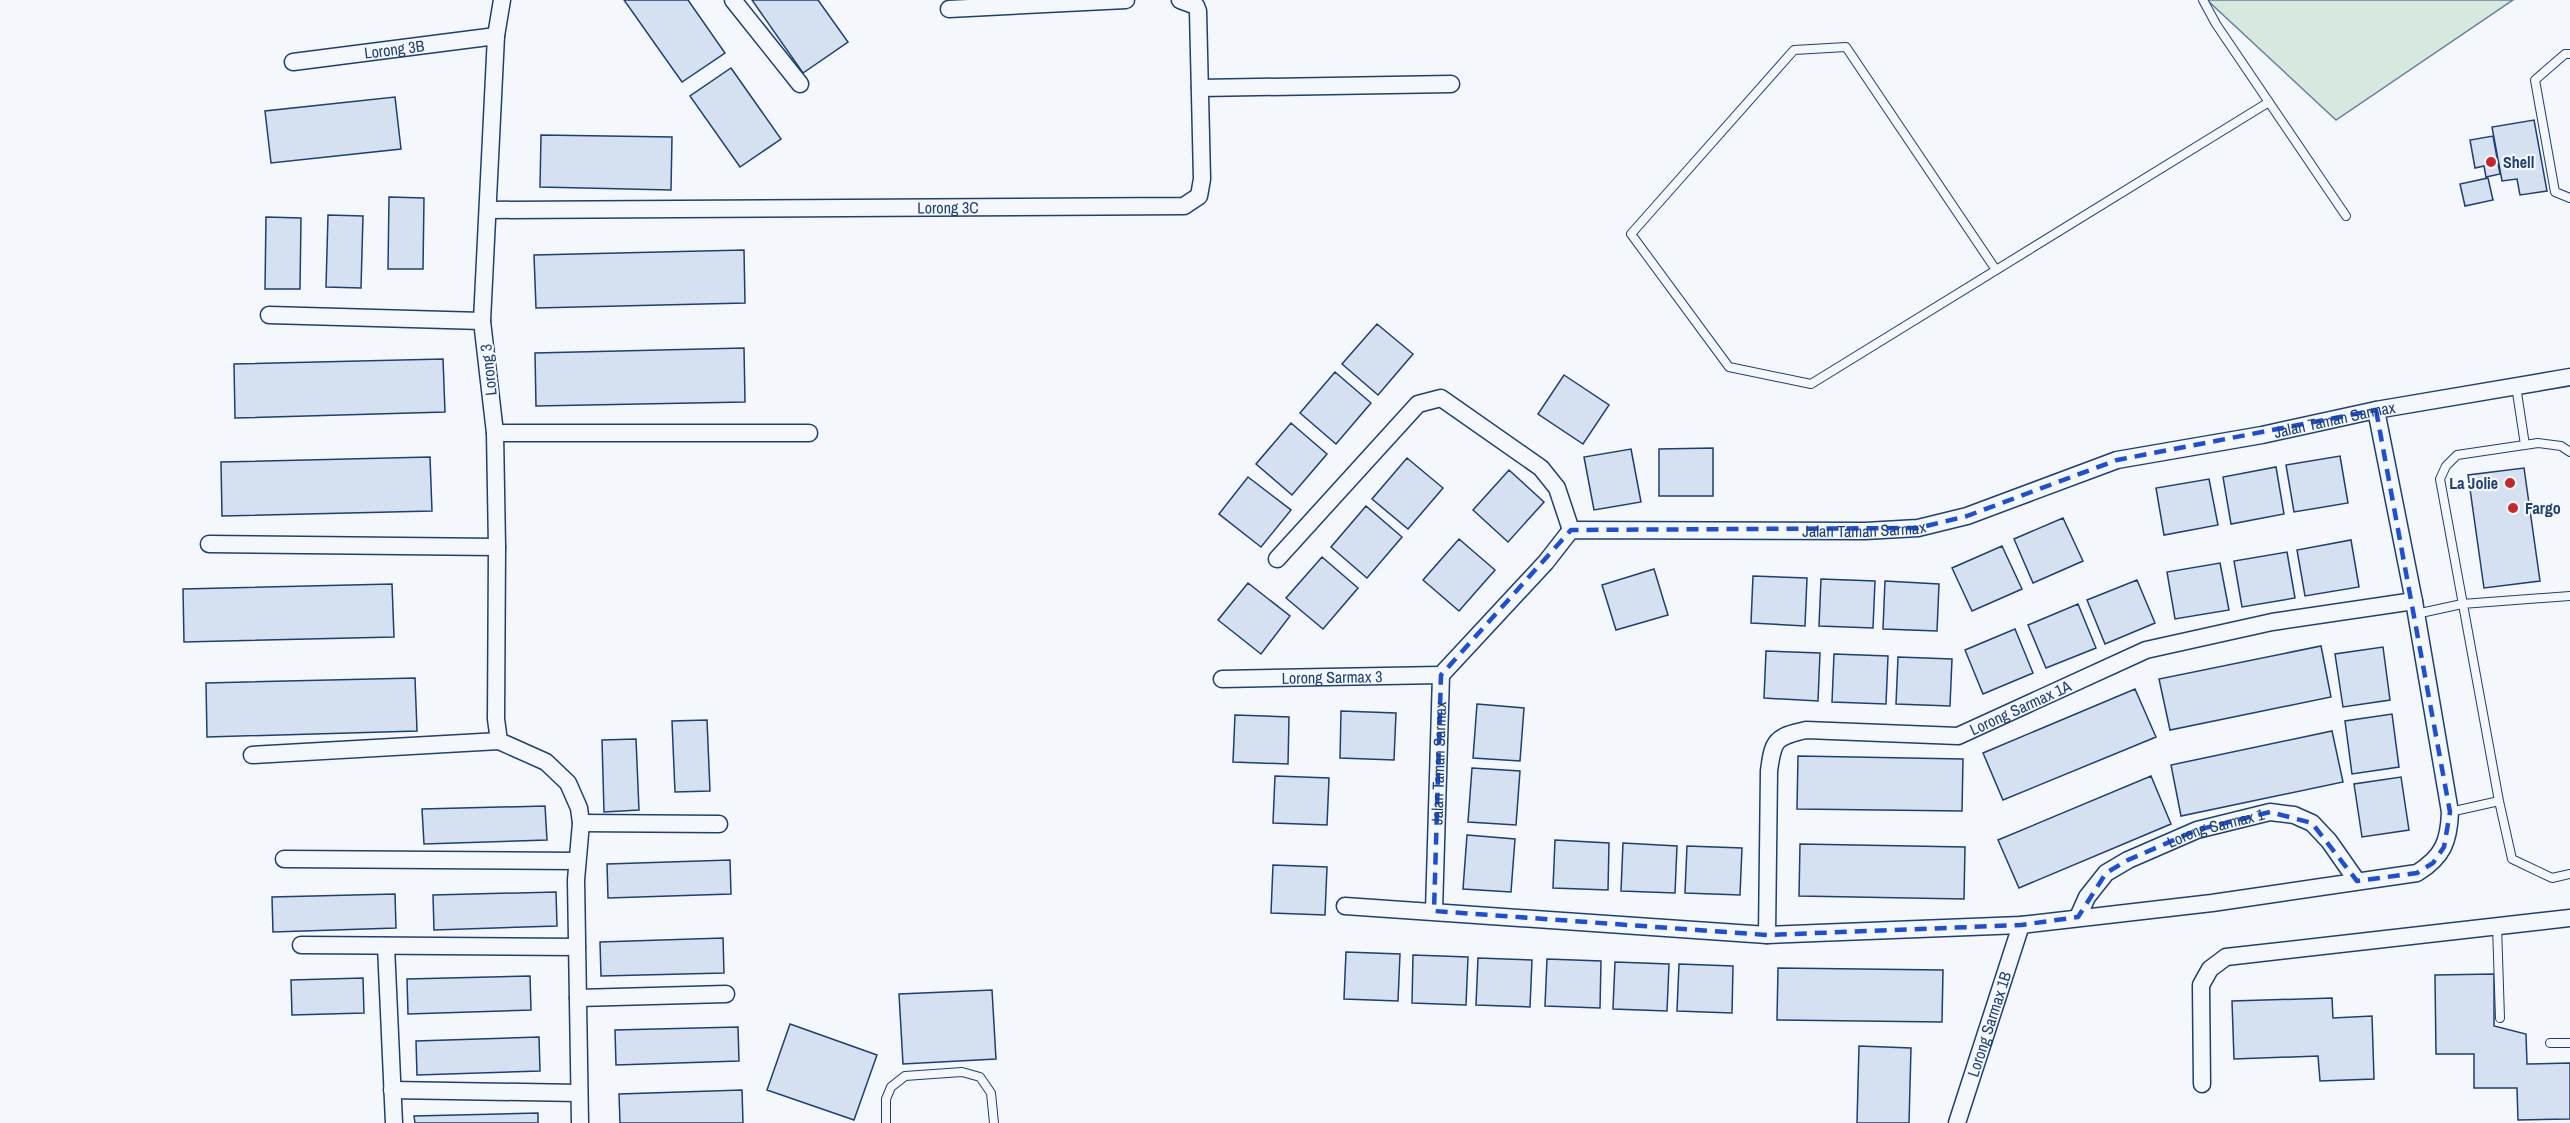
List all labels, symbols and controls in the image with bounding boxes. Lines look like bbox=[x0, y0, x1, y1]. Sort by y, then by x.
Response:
street label: Lorong 3B bbox=[363, 34, 426, 64]
place label: Shell bbox=[2503, 151, 2534, 173]
marker: Shell bbox=[2484, 155, 2498, 169]
street label: Lorong 3C bbox=[917, 196, 979, 219]
street label: Lorong 3 bbox=[474, 343, 502, 397]
street label: Jalan Taman Sarmax bbox=[2272, 396, 2397, 443]
place label: La Jolie bbox=[2449, 472, 2498, 494]
marker: La Jolie bbox=[2503, 476, 2517, 490]
place label: Fargo bbox=[2525, 497, 2561, 519]
marker: Fargo bbox=[2506, 501, 2520, 515]
street label: Jalan Taman Sarmax bbox=[1802, 515, 1928, 542]
street label: Lorong Sarmax 3 bbox=[1281, 665, 1383, 689]
street label: Lorong Sarmax 1A bbox=[1966, 675, 2075, 740]
street label: Jalan Taman Sarmax bbox=[1426, 701, 1451, 825]
street label: Lorong Sarmax 1 bbox=[2164, 803, 2267, 853]
street label: Lorong Sarmax 1B bbox=[1962, 968, 2016, 1080]

